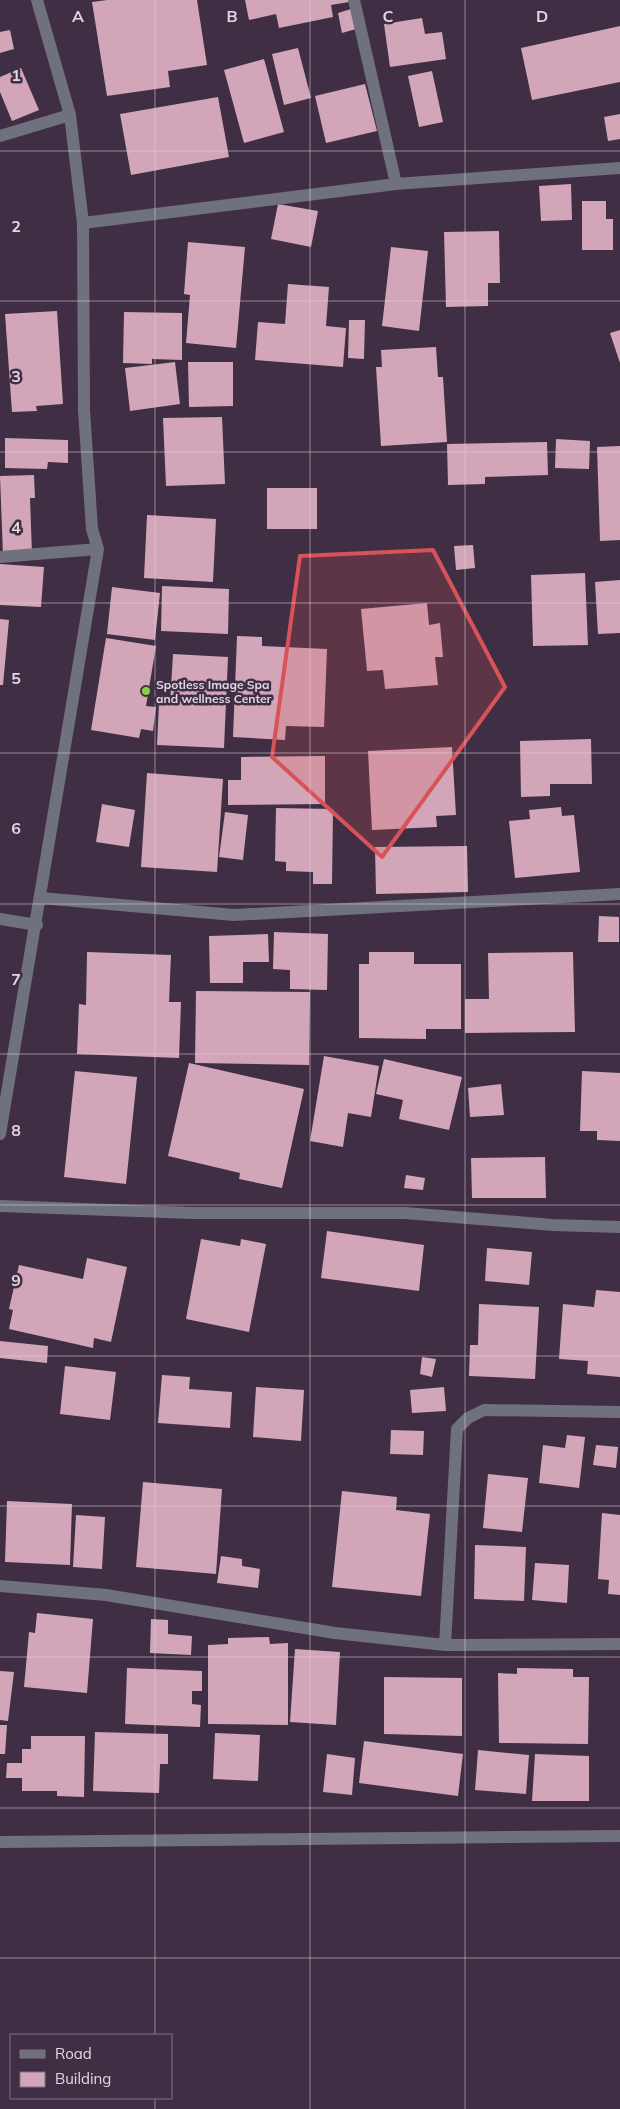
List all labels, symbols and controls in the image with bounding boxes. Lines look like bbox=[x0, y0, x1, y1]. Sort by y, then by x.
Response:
text: A bbox=[72, 6, 84, 26]
text: B bbox=[226, 6, 238, 26]
text: C bbox=[383, 6, 394, 26]
text: D bbox=[536, 6, 548, 26]
text: 1 bbox=[11, 65, 21, 85]
text: 2 bbox=[11, 216, 21, 236]
text: 3 bbox=[11, 366, 21, 386]
text: 4 bbox=[11, 517, 21, 537]
text: 5 bbox=[11, 668, 21, 688]
place label: Spotless Image Spa and wellness Center bbox=[156, 677, 272, 706]
marker: Spotless Image Spa and wellness Center bbox=[140, 685, 152, 697]
text: 6 bbox=[11, 818, 21, 838]
text: 7 bbox=[11, 969, 21, 989]
text: 8 bbox=[11, 1120, 21, 1140]
text: 9 bbox=[11, 1270, 21, 1290]
legend bbox=[10, 2034, 172, 2099]
text: Road bbox=[55, 2044, 92, 2063]
text: Building bbox=[55, 2069, 111, 2088]

